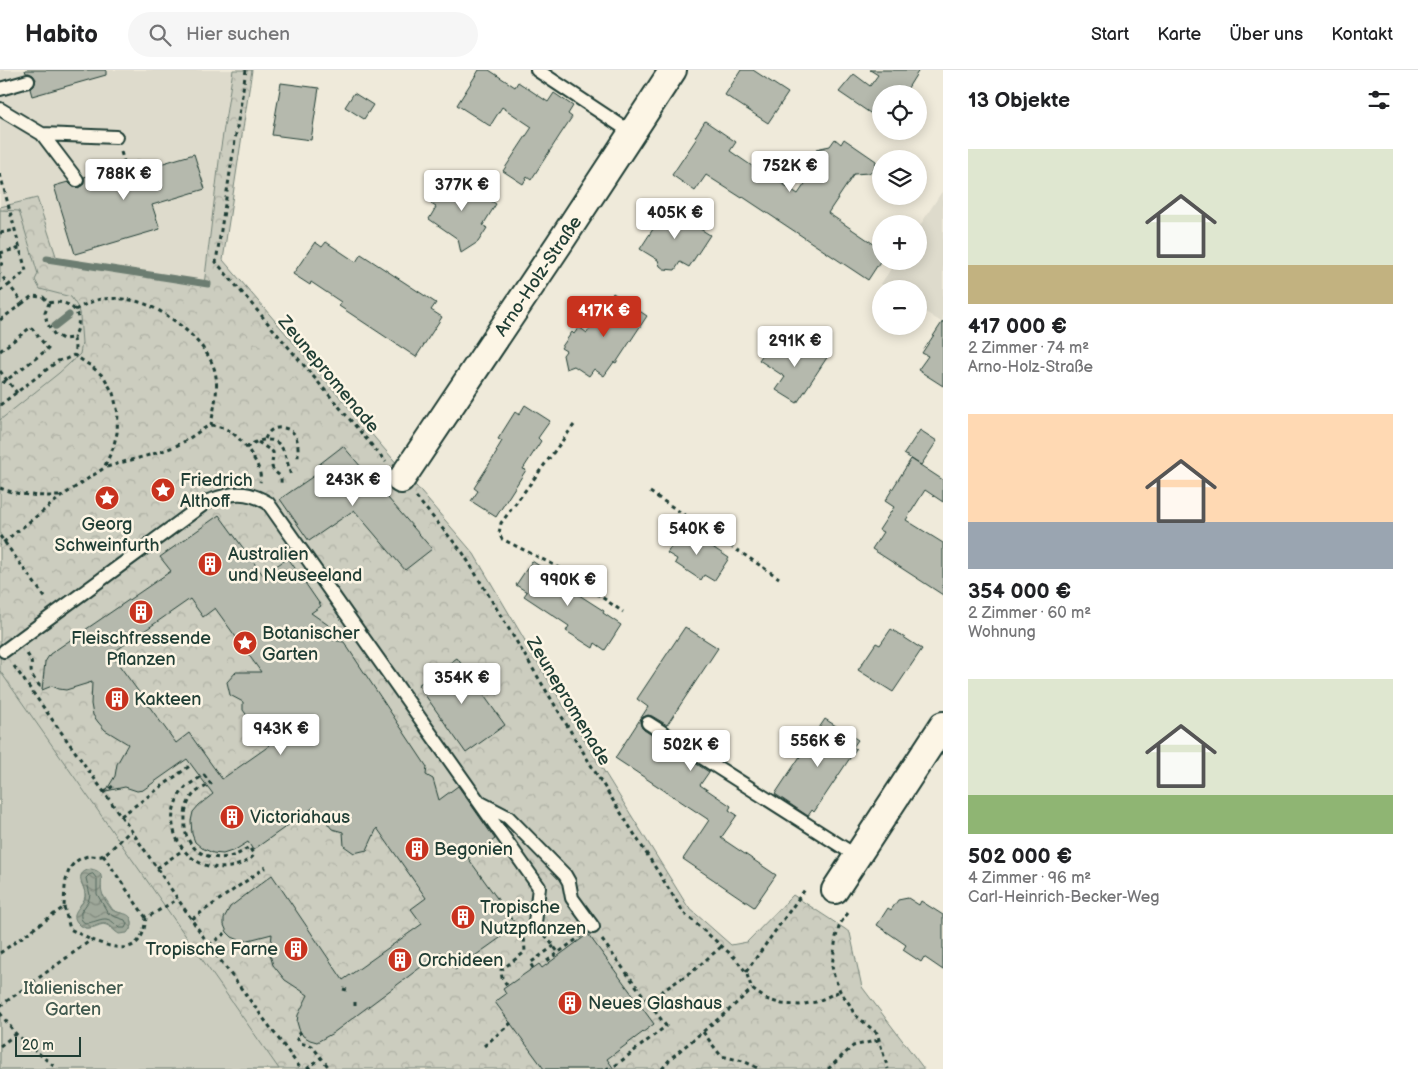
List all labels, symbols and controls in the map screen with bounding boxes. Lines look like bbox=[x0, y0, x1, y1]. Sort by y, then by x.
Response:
search box bbox=[128, 12, 478, 57]
text: Habito bbox=[25, 20, 98, 49]
icon: search bbox=[146, 21, 174, 49]
text: Hier suchen bbox=[186, 23, 290, 46]
text: Start bbox=[1091, 24, 1129, 45]
text: Karte bbox=[1157, 24, 1201, 45]
text: Über uns bbox=[1229, 24, 1303, 45]
text: Kontakt bbox=[1331, 24, 1393, 45]
map controls bbox=[872, 85, 927, 335]
button: locate bbox=[872, 85, 927, 140]
icon: filters bbox=[1365, 86, 1393, 114]
text: 13 Objekte bbox=[968, 88, 1070, 113]
pin: 752K € bbox=[749, 150, 831, 193]
button: layers bbox=[872, 150, 927, 205]
text: 752K € bbox=[763, 157, 817, 176]
pin: 788K € bbox=[83, 158, 165, 201]
text: 788K € bbox=[96, 165, 152, 184]
pin: 377K € bbox=[421, 170, 503, 212]
text: 377K € bbox=[435, 176, 489, 195]
icon: home bbox=[1136, 181, 1226, 271]
pin: 405K € bbox=[634, 198, 716, 240]
text: 405K € bbox=[647, 204, 703, 223]
street label: Arno-Holz-Straße bbox=[490, 212, 587, 340]
button: + bbox=[872, 215, 927, 270]
button: − bbox=[872, 280, 927, 335]
pin: 417K € bbox=[563, 296, 645, 338]
text: 417K € bbox=[578, 302, 630, 321]
street label: Zeunepromenade bbox=[273, 311, 384, 437]
text: 417 000 € bbox=[968, 314, 1067, 339]
pin: 291K € bbox=[754, 326, 836, 368]
text: 291K € bbox=[769, 332, 821, 351]
text: 2 Zimmer · 74 m² bbox=[968, 339, 1089, 358]
text: Arno-Holz-Straße bbox=[968, 358, 1093, 377]
icon: home bbox=[1136, 446, 1226, 536]
pin: 243K € bbox=[312, 464, 394, 507]
place label: Friedrich Althoff bbox=[180, 470, 253, 512]
text: 243K € bbox=[326, 471, 381, 490]
place icon: Friedrich Althoff bbox=[150, 477, 176, 503]
place icon: Georg Schweinfurth bbox=[94, 485, 120, 511]
place label: Georg Schweinfurth bbox=[55, 514, 159, 556]
pin: 540K € bbox=[656, 514, 738, 556]
text: 540K € bbox=[669, 520, 725, 539]
place label: Australien und Neuseeland bbox=[228, 544, 362, 586]
building icon: Australien und Neuseeland bbox=[197, 551, 223, 577]
pin: 990K € bbox=[527, 564, 609, 607]
text: 990K € bbox=[540, 571, 596, 590]
text: 354 000 € bbox=[968, 579, 1071, 604]
building icon: Fleischfressende Pflanzen bbox=[128, 599, 154, 625]
text: 2 Zimmer · 60 m² bbox=[968, 604, 1091, 623]
place label: Botanischer Garten bbox=[262, 623, 360, 665]
text: Wohnung bbox=[968, 623, 1036, 642]
place label: Fleischfressende Pflanzen bbox=[71, 628, 211, 670]
place icon: Botanischer Garten bbox=[232, 630, 258, 656]
street label: Zeunepromenade bbox=[521, 632, 615, 770]
pin: 354K € bbox=[421, 662, 503, 705]
text: 354K € bbox=[434, 669, 490, 688]
building icon: Kakteen bbox=[104, 686, 130, 712]
place label: Kakteen bbox=[134, 689, 201, 710]
icon: home bbox=[1136, 711, 1226, 801]
pin: 943K € bbox=[240, 714, 322, 756]
text: 943K € bbox=[253, 720, 309, 739]
pin: 556K € bbox=[777, 726, 859, 768]
pin: 502K € bbox=[650, 730, 732, 772]
text: 556K € bbox=[790, 732, 846, 751]
text: 502K € bbox=[663, 736, 719, 755]
building icon: Victoriahaus bbox=[219, 804, 245, 830]
place label: Victoriahaus bbox=[250, 807, 350, 828]
building icon: Begonien bbox=[404, 836, 430, 862]
place label: Begonien bbox=[434, 839, 513, 860]
text: 502 000 € bbox=[968, 844, 1072, 869]
text: 4 Zimmer · 96 m² bbox=[968, 869, 1091, 888]
text: Carl-Heinrich-Becker-Weg bbox=[968, 888, 1159, 907]
place label: Tropische Nutzpflanzen bbox=[480, 897, 586, 939]
building icon: Tropische Nutzpflanzen bbox=[450, 904, 476, 930]
building icon: Tropische Farne bbox=[283, 936, 309, 962]
place label: Tropische Farne bbox=[145, 939, 278, 960]
building icon: Orchideen bbox=[387, 947, 413, 973]
place label: Orchideen bbox=[418, 950, 503, 971]
park label: Italienischer Garten bbox=[23, 978, 123, 1020]
building icon: Neues Glashaus bbox=[557, 990, 583, 1016]
place label: Neues Glashaus bbox=[588, 993, 722, 1014]
scale bar bbox=[15, 1034, 81, 1057]
text: 20 m bbox=[22, 1037, 54, 1054]

